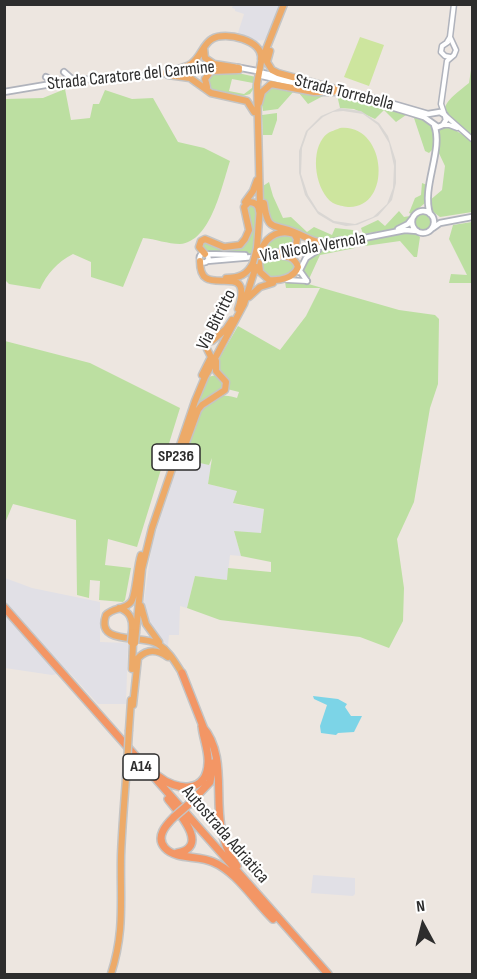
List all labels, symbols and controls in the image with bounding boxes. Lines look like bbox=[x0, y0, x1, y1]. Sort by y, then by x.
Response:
street label: Strada Caratore del Carmine bbox=[46, 56, 216, 96]
street label: Strada Torrebella bbox=[292, 70, 396, 116]
street label: Via Nicola Vernola bbox=[258, 228, 368, 268]
street label: Via Bitritto bbox=[193, 286, 241, 354]
road number: SP236 bbox=[152, 444, 200, 470]
road number: A14 bbox=[123, 754, 159, 780]
street label: Autostrada Adriatica bbox=[177, 782, 273, 888]
north arrow bbox=[393, 895, 453, 955]
text: N bbox=[415, 897, 426, 917]

